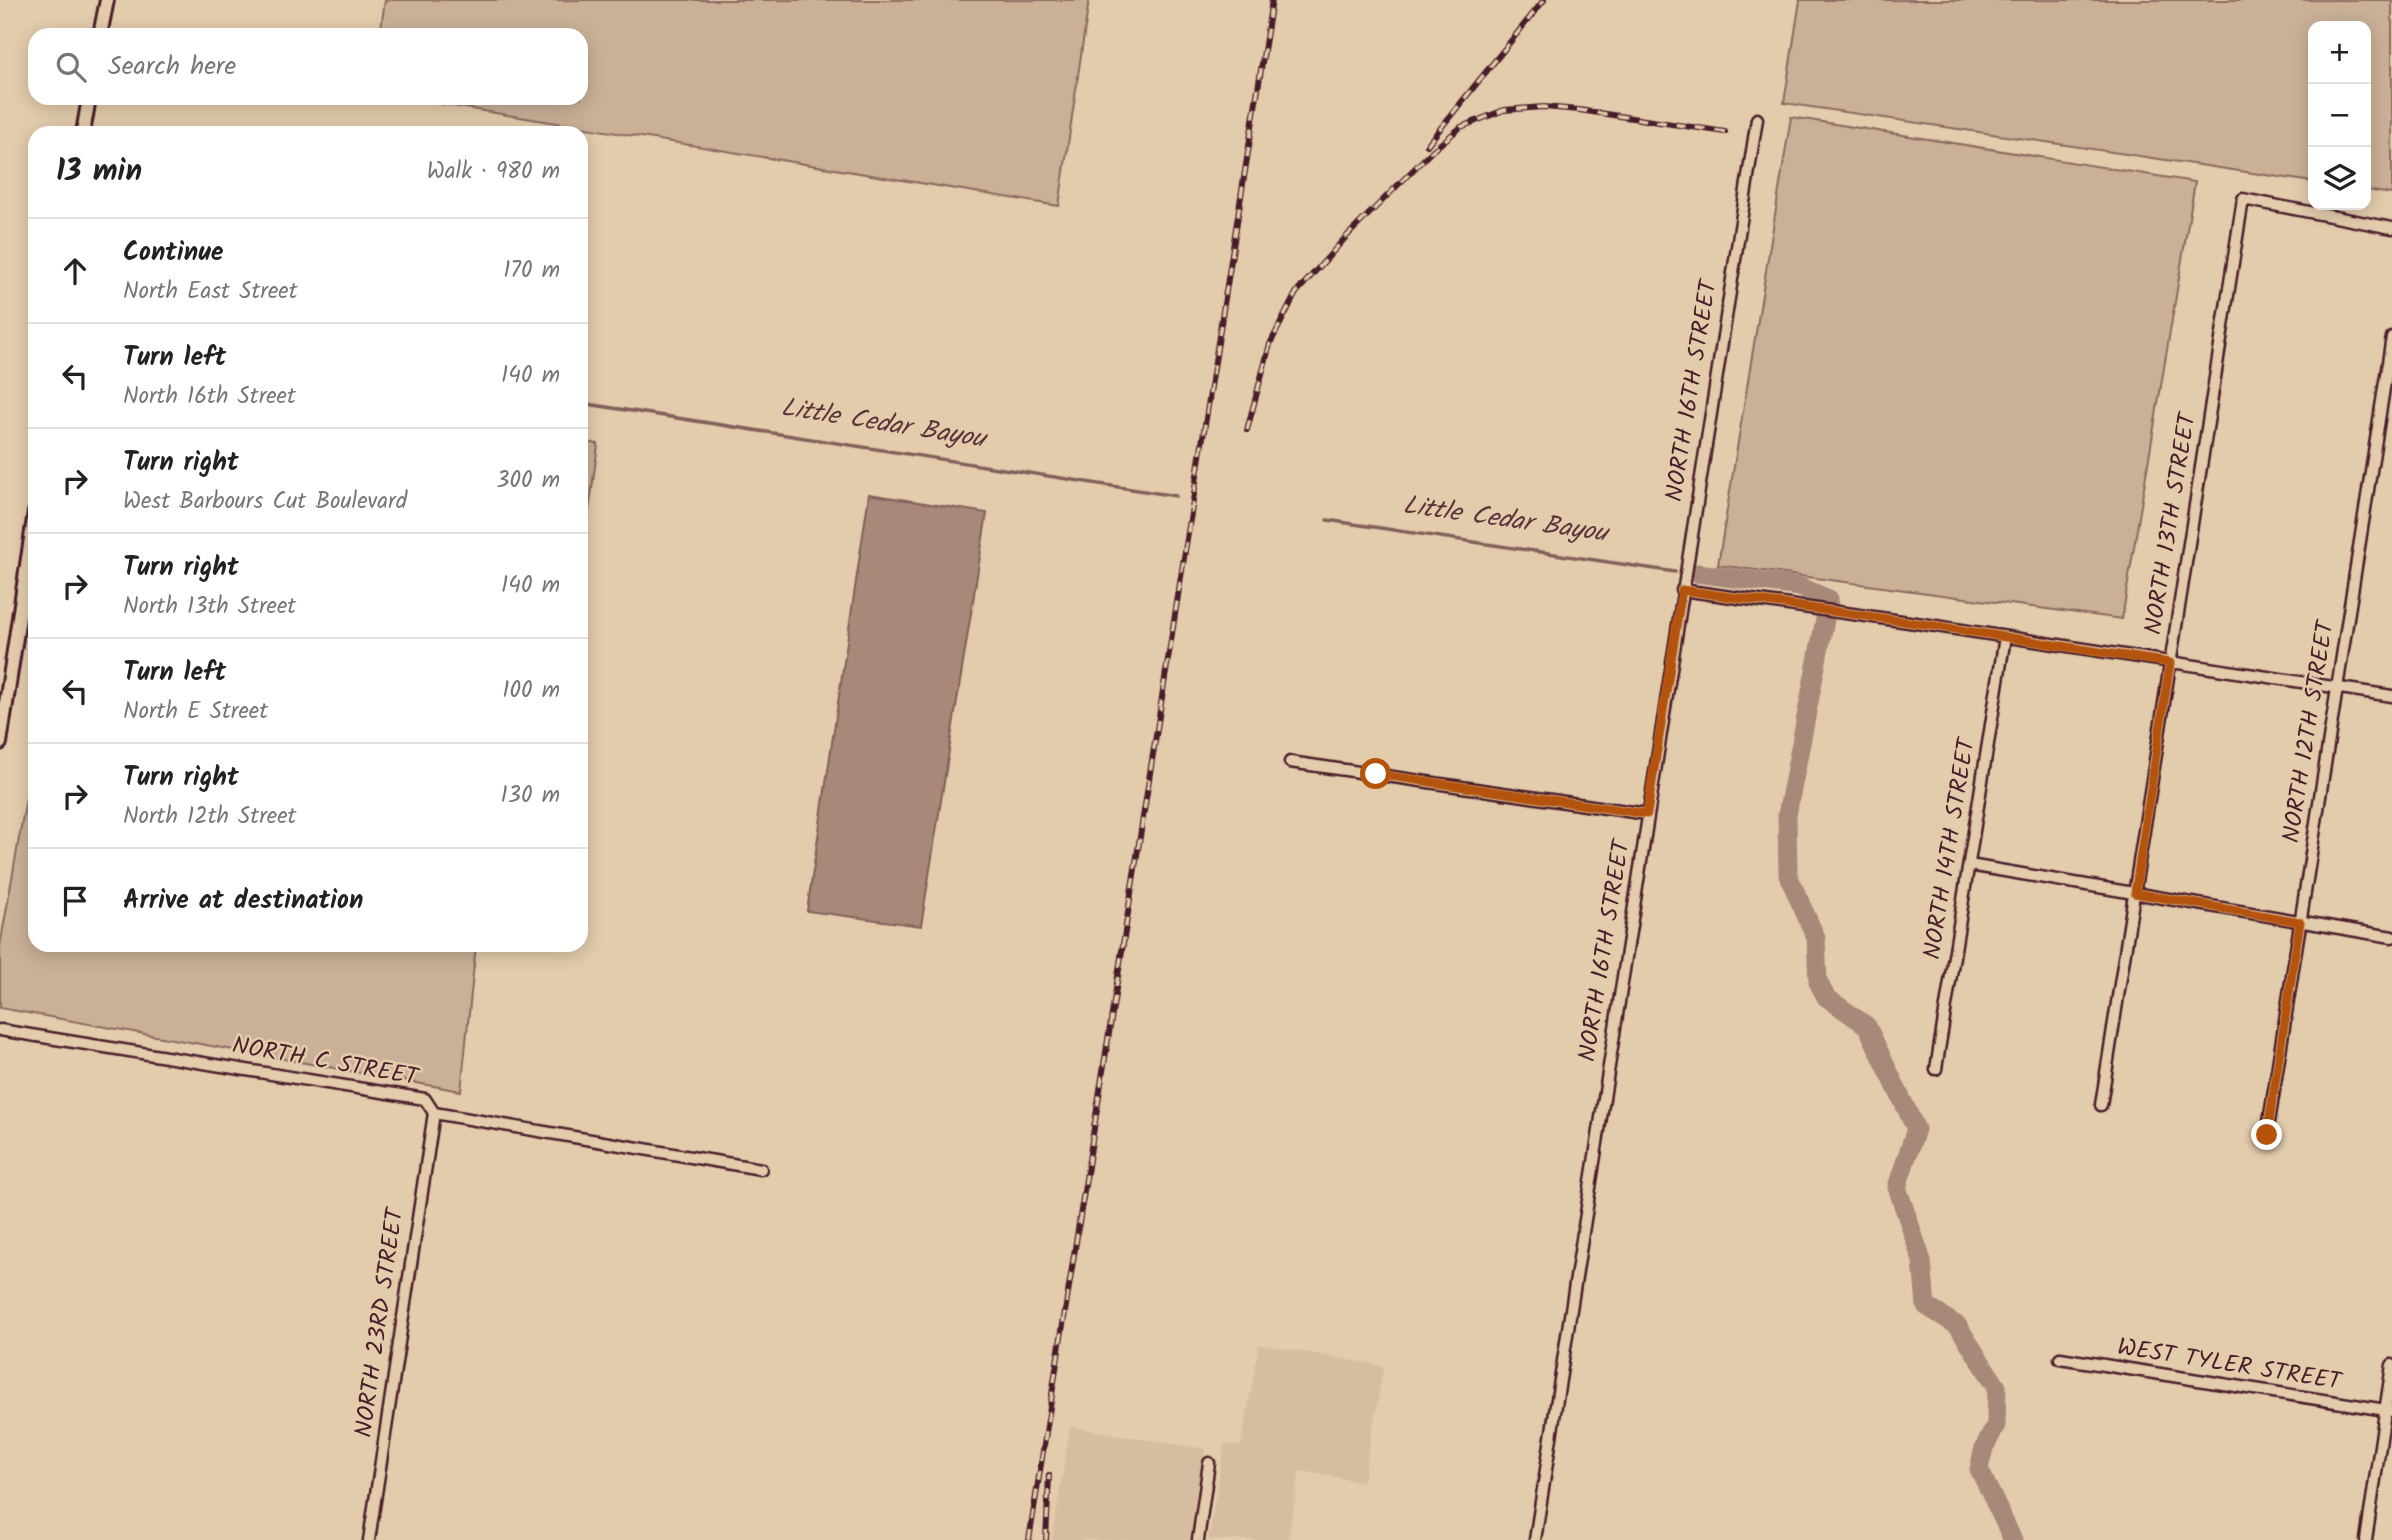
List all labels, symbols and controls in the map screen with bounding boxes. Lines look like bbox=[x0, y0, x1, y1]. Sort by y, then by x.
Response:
map controls bbox=[2308, 21, 2371, 210]
button: + bbox=[2308, 21, 2371, 84]
search box bbox=[28, 28, 588, 105]
text: Search here bbox=[108, 46, 236, 88]
icon: search bbox=[52, 48, 90, 86]
button: − bbox=[2308, 84, 2371, 147]
button: layers bbox=[2308, 147, 2371, 210]
text: 13 min bbox=[56, 148, 142, 196]
text: Walk · 980 m bbox=[427, 154, 560, 190]
text: Continue bbox=[123, 232, 224, 274]
icon: ahead bbox=[56, 252, 94, 290]
text: 170 m bbox=[503, 253, 560, 289]
text: North East Street bbox=[123, 274, 298, 310]
street label: NORTH 16TH STREET bbox=[1655, 275, 1729, 504]
text: Turn left bbox=[123, 337, 226, 379]
icon: left bbox=[56, 357, 94, 395]
text: 140 m bbox=[501, 358, 560, 394]
text: North 16th Street bbox=[123, 379, 296, 415]
water label: Little Cedar Bayou bbox=[778, 387, 991, 461]
street label: NORTH 13TH STREET bbox=[2134, 408, 2208, 638]
text: Turn right bbox=[123, 442, 239, 484]
icon: right bbox=[56, 462, 94, 500]
text: 300 m bbox=[496, 463, 560, 499]
text: West Barbours Cut Boulevard bbox=[123, 484, 407, 520]
water label: Little Cedar Bayou bbox=[1400, 485, 1613, 556]
text: Turn right bbox=[123, 547, 239, 589]
icon: right bbox=[56, 567, 94, 605]
text: 140 m bbox=[501, 568, 560, 604]
text: North 13th Street bbox=[123, 589, 296, 625]
street label: NORTH 12TH STREET bbox=[2272, 616, 2346, 846]
text: Turn left bbox=[123, 652, 226, 694]
icon: left bbox=[56, 672, 94, 710]
text: 100 m bbox=[502, 673, 560, 709]
text: North E Street bbox=[123, 694, 268, 730]
street label: NORTH 14TH STREET bbox=[1913, 734, 1987, 962]
text: Turn right bbox=[123, 757, 239, 799]
route start bbox=[1360, 758, 1391, 789]
icon: right bbox=[56, 777, 94, 815]
text: 130 m bbox=[501, 778, 560, 814]
text: North 12th Street bbox=[123, 799, 296, 835]
street label: NORTH 16TH STREET bbox=[1568, 835, 1642, 1064]
text: Arrive at destination bbox=[123, 880, 363, 922]
icon: arrive bbox=[56, 882, 94, 920]
street label: NORTH C STREET bbox=[229, 1026, 423, 1098]
route end bbox=[2251, 1119, 2282, 1150]
street label: NORTH 23RD STREET bbox=[345, 1204, 416, 1440]
street label: WEST TYLER STREET bbox=[2114, 1328, 2346, 1402]

